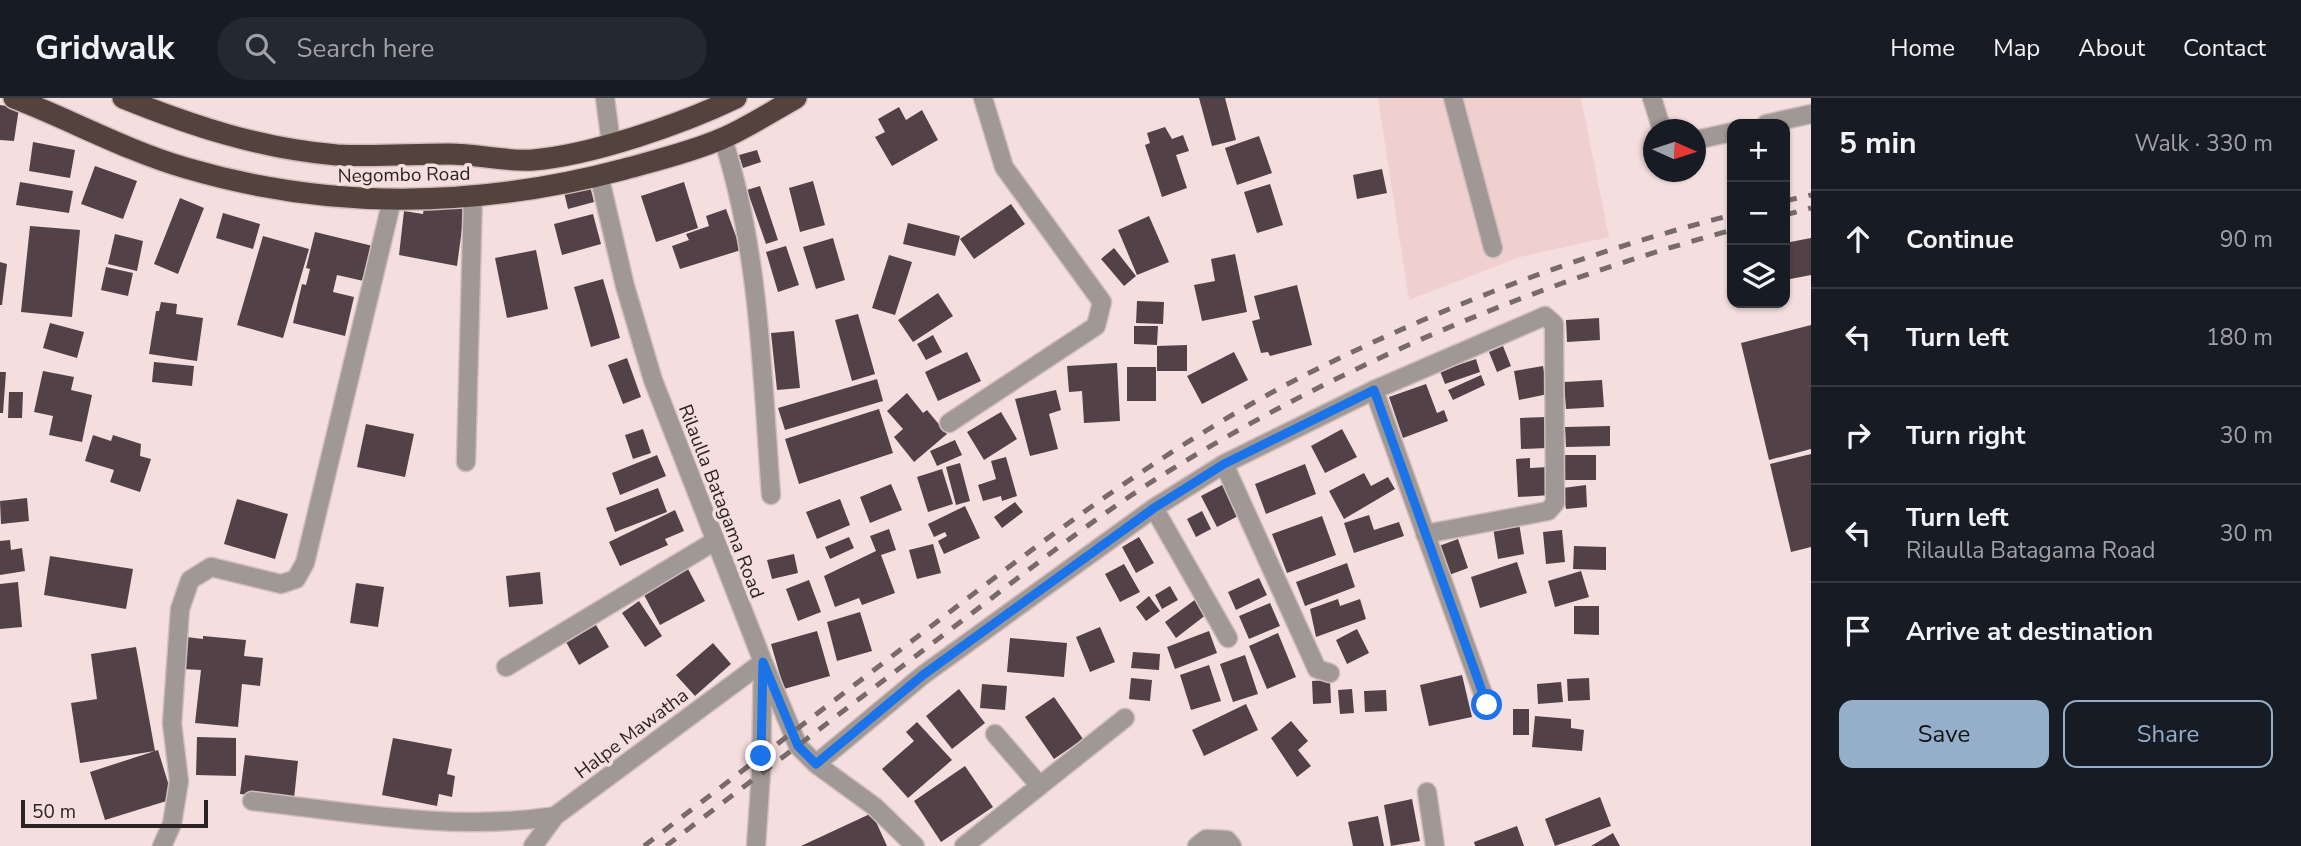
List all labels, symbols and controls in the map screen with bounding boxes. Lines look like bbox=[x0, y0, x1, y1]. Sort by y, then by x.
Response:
search box bbox=[217, 17, 707, 80]
text: Gridwalk bbox=[35, 26, 175, 71]
icon: search bbox=[241, 29, 279, 67]
text: Search here bbox=[297, 31, 434, 66]
text: Home bbox=[1890, 32, 1955, 64]
text: Map bbox=[1993, 32, 2040, 64]
text: About bbox=[2078, 32, 2145, 64]
text: Contact bbox=[2183, 32, 2266, 64]
north arrow bbox=[1643, 119, 1706, 182]
map controls bbox=[1727, 119, 1790, 308]
button: + bbox=[1727, 119, 1790, 182]
text: 5 min bbox=[1839, 123, 1917, 164]
text: Walk · 330 m bbox=[2134, 128, 2273, 159]
street label: Negombo Road bbox=[337, 161, 471, 189]
button: − bbox=[1727, 182, 1790, 245]
icon: ahead bbox=[1839, 220, 1877, 258]
text: Continue bbox=[1906, 222, 2014, 257]
text: 90 m bbox=[2220, 224, 2273, 255]
button: layers bbox=[1727, 245, 1790, 308]
icon: left bbox=[1839, 318, 1877, 356]
text: Turn left bbox=[1906, 320, 2009, 355]
text: 180 m bbox=[2206, 322, 2273, 353]
street label: Rilaulla Batagama Road bbox=[672, 401, 770, 602]
icon: right bbox=[1839, 416, 1877, 454]
text: Turn right bbox=[1906, 418, 2025, 453]
text: 30 m bbox=[2220, 420, 2273, 451]
text: Turn left bbox=[1906, 500, 2009, 535]
icon: left bbox=[1839, 514, 1877, 552]
text: 30 m bbox=[2220, 518, 2273, 549]
text: Rilaulla Batagama Road bbox=[1906, 535, 2155, 566]
icon: arrive bbox=[1839, 612, 1877, 650]
text: Arrive at destination bbox=[1906, 614, 2153, 649]
street label: Halpe Mawatha bbox=[570, 683, 694, 785]
route start bbox=[1471, 689, 1502, 720]
button: Save bbox=[1839, 700, 2049, 768]
button: Share bbox=[2063, 700, 2273, 768]
route end bbox=[745, 740, 776, 771]
scale bar bbox=[21, 797, 208, 829]
text: 50 m bbox=[32, 799, 76, 825]

